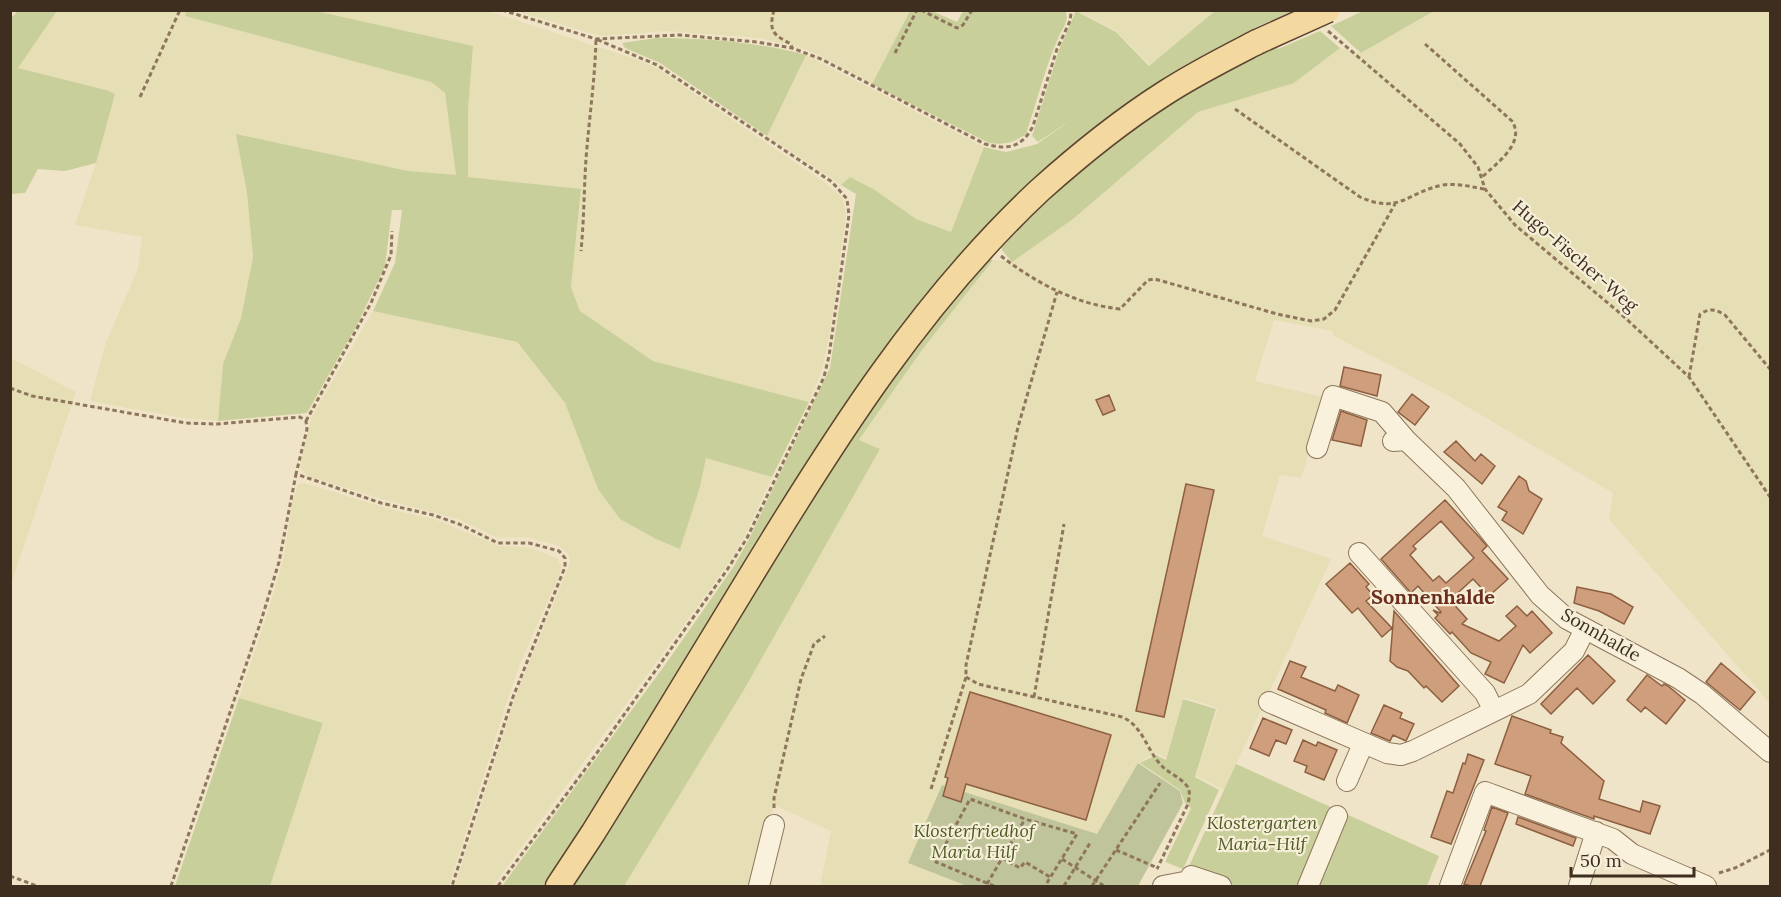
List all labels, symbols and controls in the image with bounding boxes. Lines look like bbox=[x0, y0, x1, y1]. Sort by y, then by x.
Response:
street label: Hugo-Fischer-Weg bbox=[1508, 195, 1644, 317]
district label: Sonnenhalde bbox=[1371, 584, 1495, 609]
street label: Sonnhalde bbox=[1557, 603, 1645, 667]
park label: Klostergarten Maria-Hilf bbox=[1206, 811, 1318, 855]
park label: Klosterfriedhof Maria Hilf bbox=[913, 819, 1037, 863]
scale bar bbox=[1571, 840, 1694, 878]
text: 50 m bbox=[1580, 849, 1622, 872]

